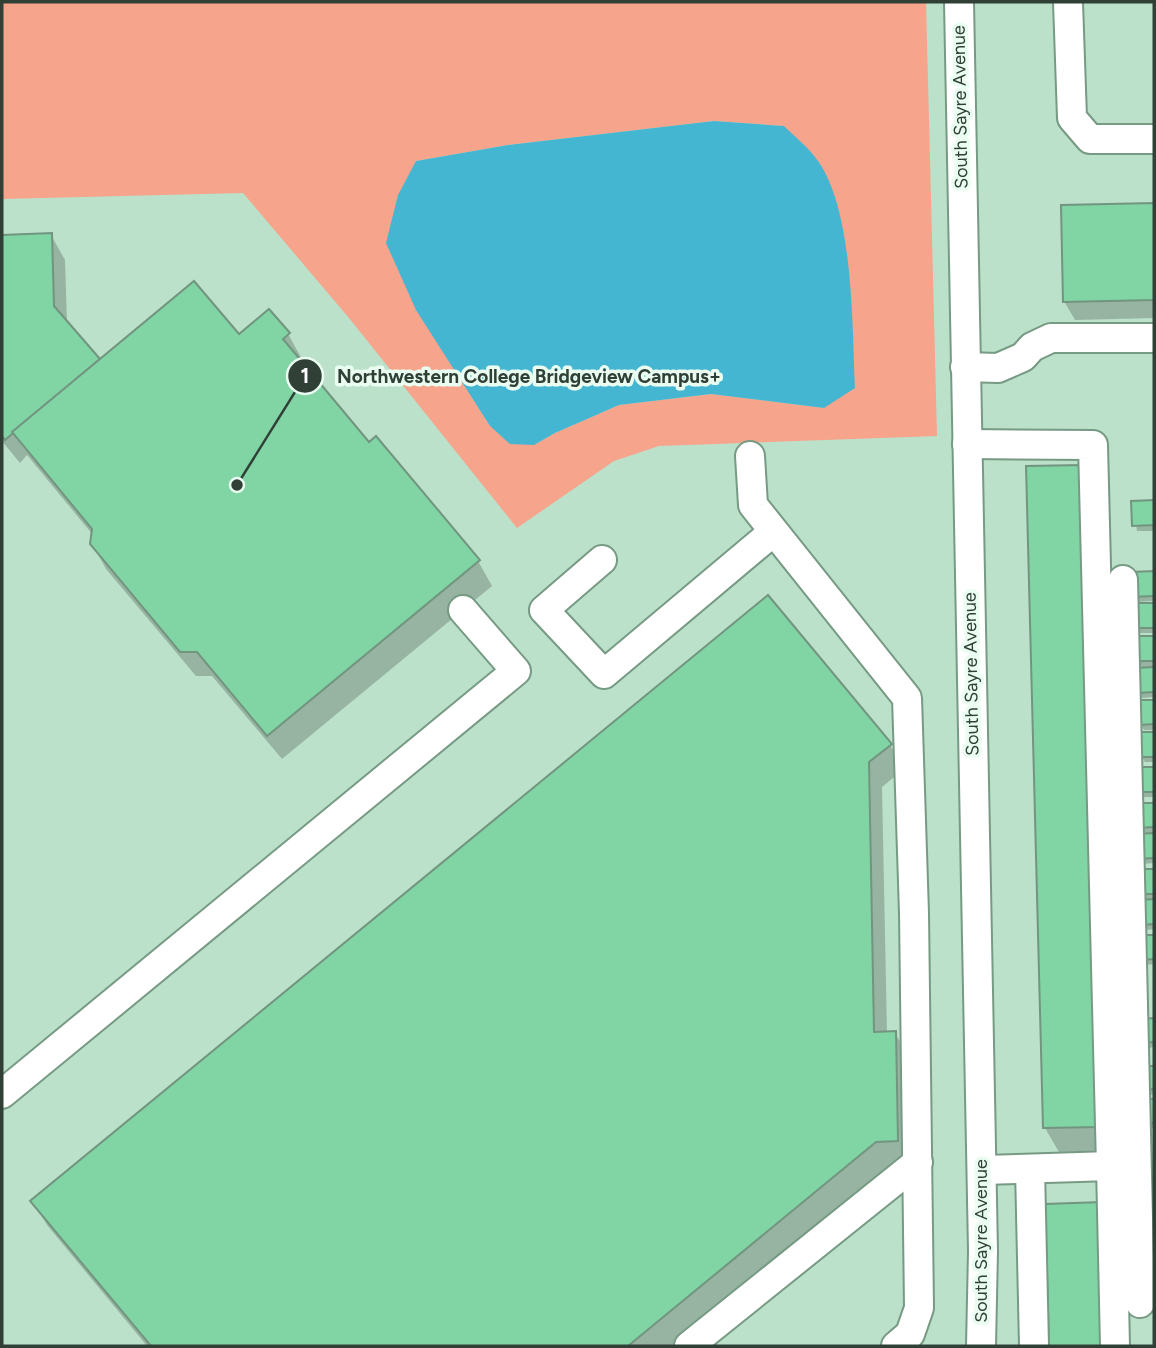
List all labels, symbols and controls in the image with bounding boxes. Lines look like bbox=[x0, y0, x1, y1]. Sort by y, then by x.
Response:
street label: South Sayre Avenue bbox=[948, 25, 972, 189]
callout: Northwestern College Bridgeview Campus+ bbox=[288, 356, 735, 396]
text: 1 bbox=[301, 363, 309, 388]
text: Northwestern College Bridgeview Campus+ bbox=[337, 365, 721, 388]
street label: South Sayre Avenue bbox=[959, 592, 983, 756]
street label: South Sayre Avenue bbox=[970, 1159, 992, 1323]

